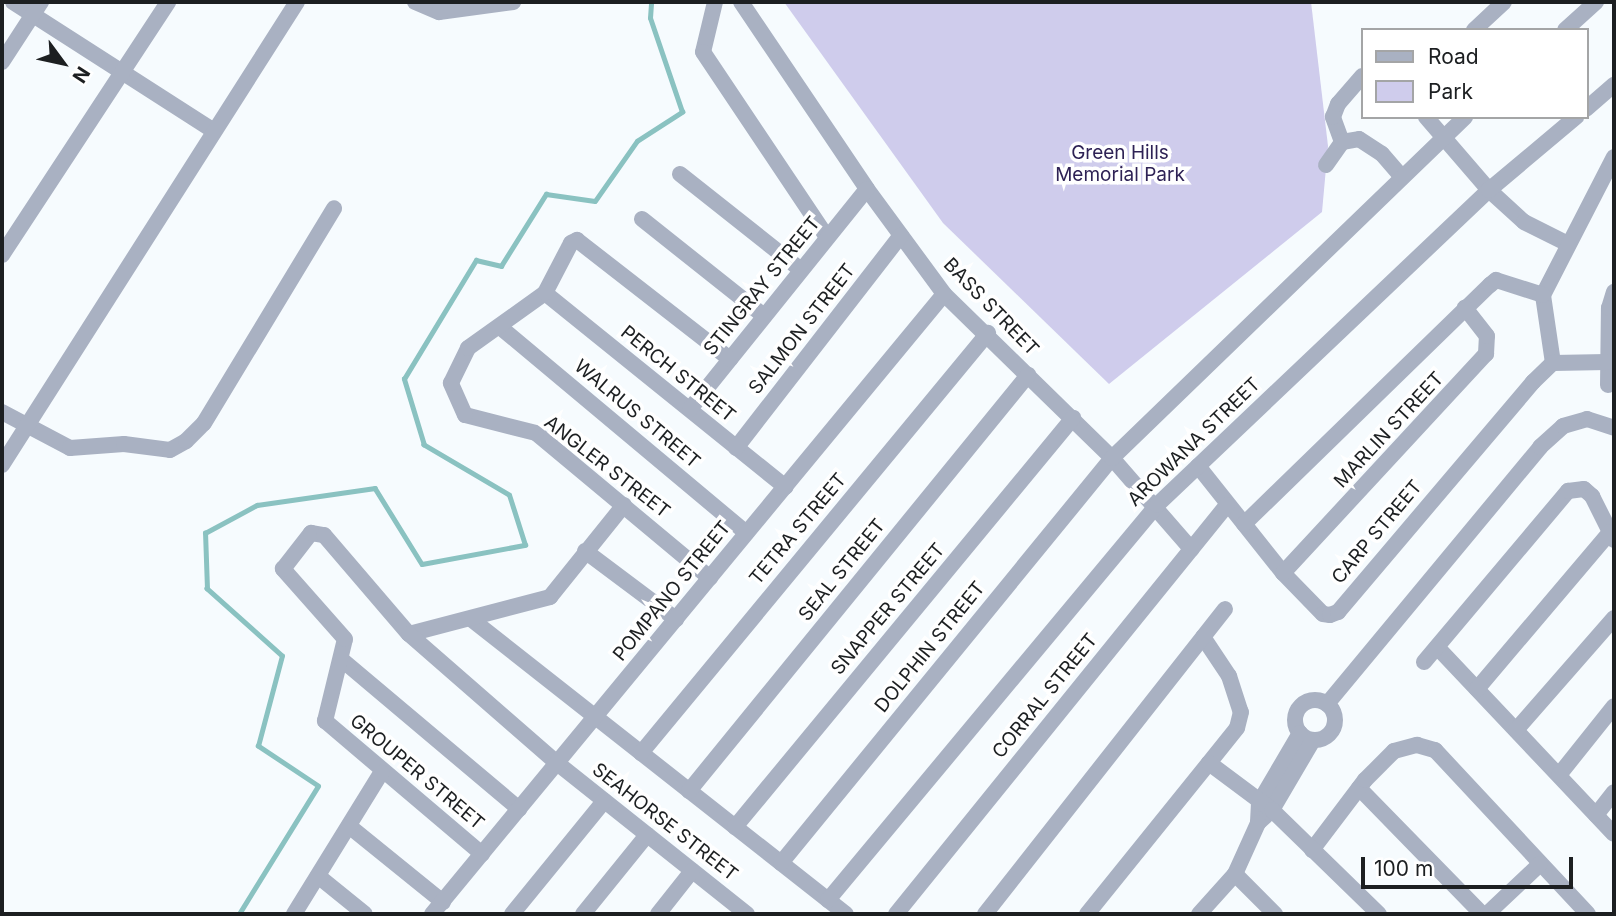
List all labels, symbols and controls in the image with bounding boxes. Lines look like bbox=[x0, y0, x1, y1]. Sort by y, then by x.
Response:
north arrow bbox=[28, 28, 98, 98]
legend bbox=[1360, 28, 1588, 119]
text: Road bbox=[1428, 44, 1479, 69]
text: N bbox=[67, 62, 95, 87]
text: Park bbox=[1428, 79, 1473, 104]
park label: Green Hills Memorial Park bbox=[1055, 142, 1185, 186]
street label: STINGRAY STREET bbox=[699, 212, 825, 360]
street label: BASS STREET bbox=[939, 253, 1043, 361]
street label: SALMON STREET bbox=[744, 259, 860, 399]
street label: PERCH STREET bbox=[616, 321, 740, 427]
street label: WALRUS STREET bbox=[569, 355, 705, 473]
street label: MARLIN STREET bbox=[1330, 367, 1448, 493]
street label: AROWANA STREET bbox=[1123, 373, 1265, 511]
street label: ANGLER STREET bbox=[540, 411, 674, 523]
street label: TETRA STREET bbox=[745, 469, 851, 589]
street label: CARP STREET bbox=[1327, 476, 1427, 588]
street label: SEAL STREET bbox=[794, 514, 890, 626]
street label: POMPANO STREET bbox=[609, 516, 735, 666]
street label: SNAPPER STREET bbox=[826, 539, 950, 679]
street label: DOLPHIN STREET bbox=[870, 577, 990, 717]
street label: CORRAL STREET bbox=[988, 629, 1102, 763]
street label: GROUPER STREET bbox=[345, 709, 489, 835]
street label: SEAHORSE STREET bbox=[588, 758, 742, 886]
scale bar bbox=[1364, 842, 1576, 886]
text: 100 m bbox=[1374, 856, 1433, 881]

